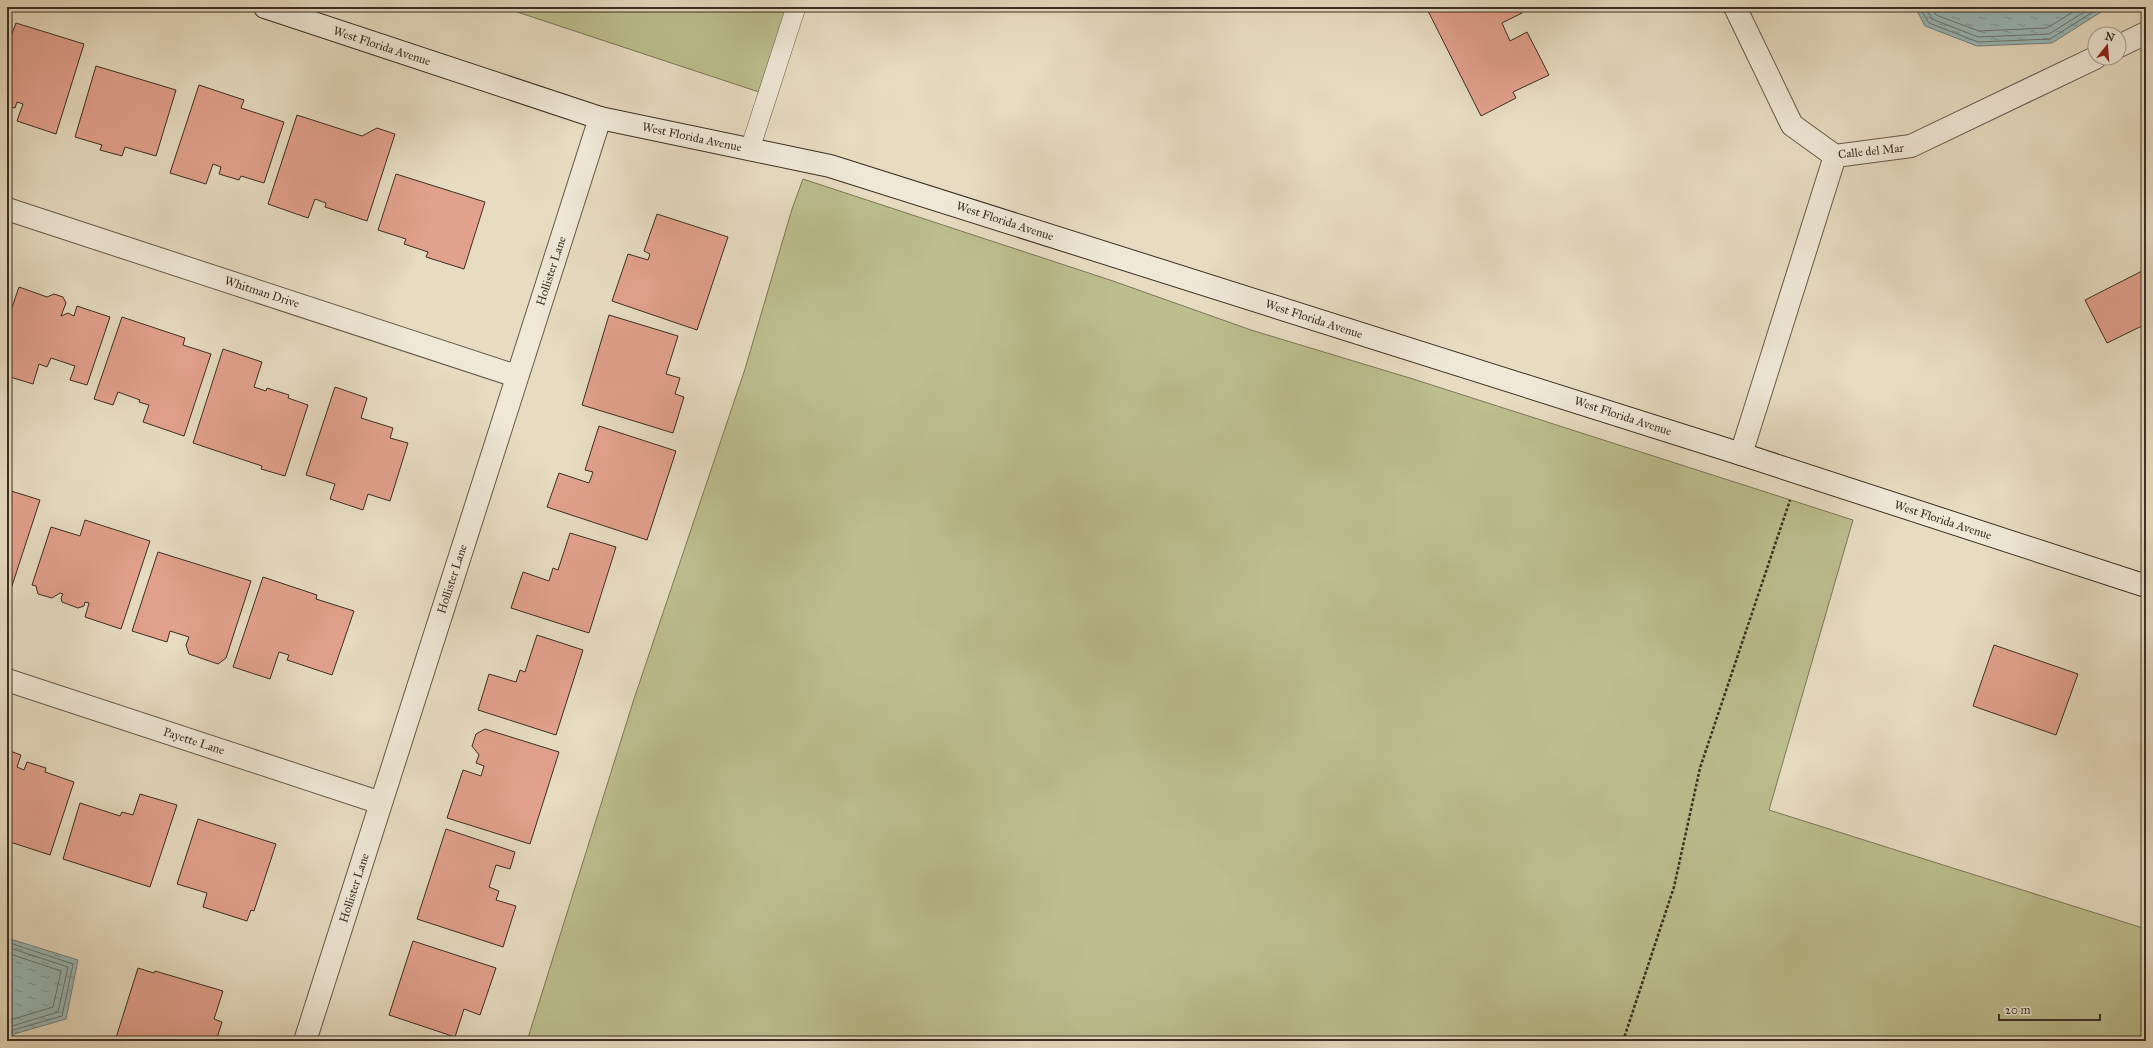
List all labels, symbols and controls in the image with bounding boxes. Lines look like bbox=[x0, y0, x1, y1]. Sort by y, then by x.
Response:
street label: West Florida Avenue bbox=[331, 24, 433, 68]
north arrow bbox=[2087, 26, 2127, 66]
text: N bbox=[2103, 29, 2117, 45]
street label: West Florida Avenue bbox=[641, 120, 743, 154]
street label: Calle del Mar bbox=[1837, 141, 1905, 161]
street label: West Florida Avenue bbox=[954, 199, 1056, 243]
street label: Hollister Lane bbox=[533, 234, 569, 308]
street label: Whitman Drive bbox=[223, 273, 301, 311]
street label: West Florida Avenue bbox=[1263, 297, 1365, 341]
street label: West Florida Avenue bbox=[1572, 394, 1674, 438]
street label: West Florida Avenue bbox=[1892, 498, 1994, 542]
street label: Hollister Lane bbox=[434, 542, 470, 616]
street label: Payette Lane bbox=[162, 725, 226, 757]
street label: Hollister Lane bbox=[336, 851, 372, 925]
scale bar bbox=[1999, 996, 2100, 1022]
text: 20 m bbox=[2005, 1003, 2031, 1017]

